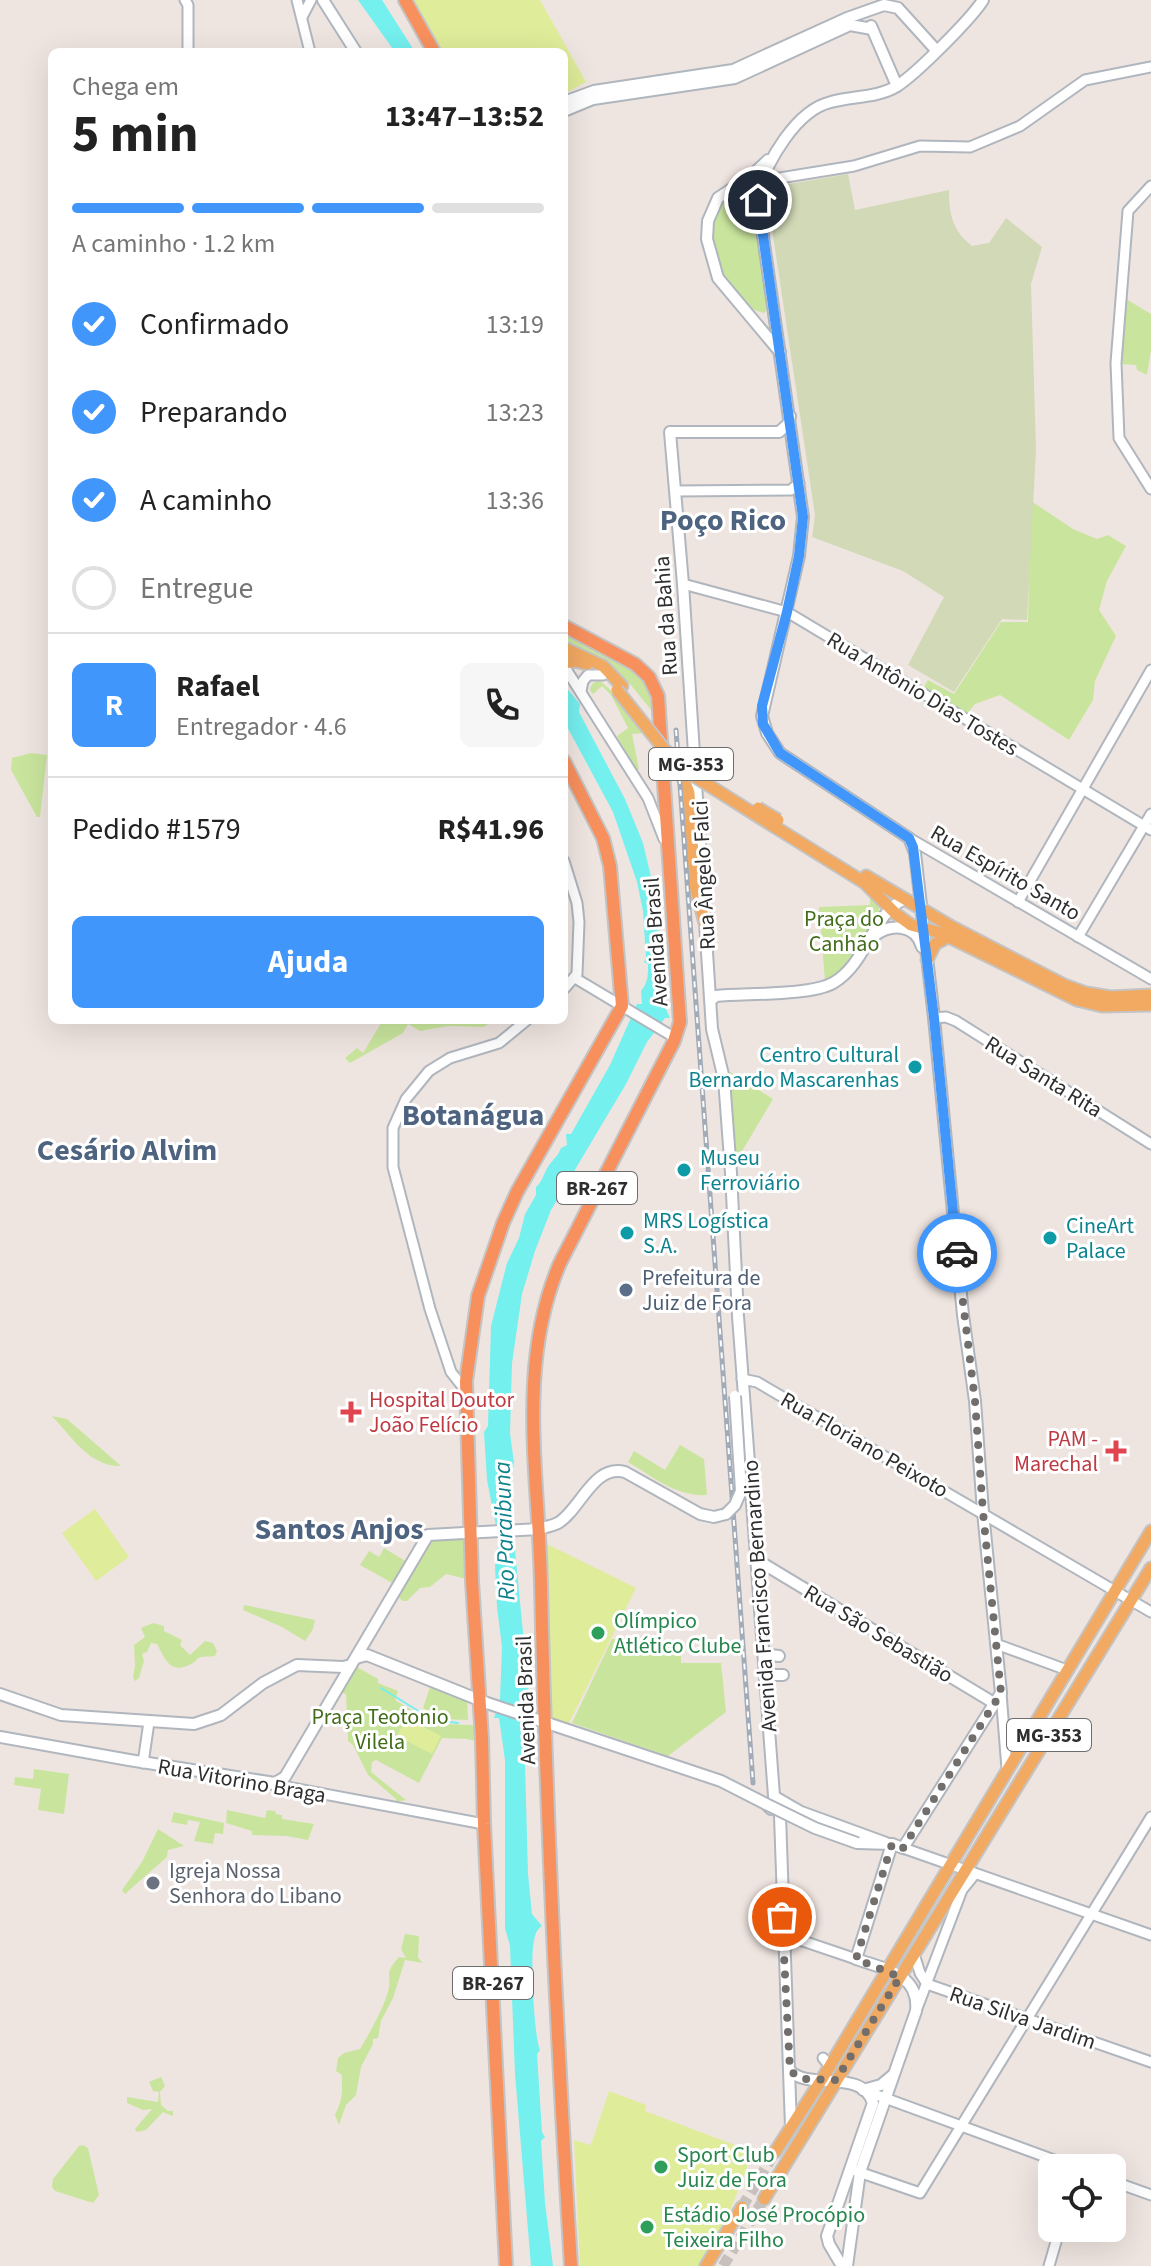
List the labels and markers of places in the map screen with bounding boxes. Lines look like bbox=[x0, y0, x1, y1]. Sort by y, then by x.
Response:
pin bbox=[724, 166, 792, 234]
place label: Centro Cultural Bernardo Mascarenhas bbox=[689, 1039, 899, 1096]
marker: Centro Cultural Bernardo Mascarenhas bbox=[906, 1058, 924, 1076]
place label: Museu Ferroviário bbox=[700, 1142, 800, 1199]
marker: Museu Ferroviário bbox=[675, 1161, 693, 1179]
place label: MRS Logística S.A. bbox=[643, 1205, 769, 1262]
place label: CineArt Palace bbox=[1066, 1210, 1135, 1267]
marker: MRS Logística S.A. bbox=[618, 1224, 636, 1242]
marker: CineArt Palace bbox=[1041, 1229, 1059, 1247]
place label: Prefeitura de Juiz de Fora bbox=[642, 1262, 760, 1319]
marker: Prefeitura de Juiz de Fora bbox=[617, 1281, 635, 1299]
place label: Hospital Doutor João Felício bbox=[369, 1384, 515, 1441]
marker: Hospital Doutor João Felício bbox=[340, 1401, 362, 1423]
place label: PAM - Marechal bbox=[1014, 1423, 1098, 1480]
marker: PAM - Marechal bbox=[1105, 1440, 1127, 1462]
place label: Olímpico Atlético Clube bbox=[614, 1605, 741, 1662]
marker: Olímpico Atlético Clube bbox=[589, 1624, 607, 1642]
place label: Igreja Nossa Senhora do Libano bbox=[169, 1855, 342, 1912]
marker: Igreja Nossa Senhora do Libano bbox=[144, 1874, 162, 1892]
pin bbox=[748, 1883, 816, 1951]
place label: Sport Club Juiz de Fora bbox=[677, 2139, 787, 2196]
marker: Sport Club Juiz de Fora bbox=[652, 2158, 670, 2176]
place label: Estádio José Procópio Teixeira Filho bbox=[663, 2199, 865, 2256]
marker: Estádio José Procópio Teixeira Filho bbox=[638, 2218, 656, 2236]

